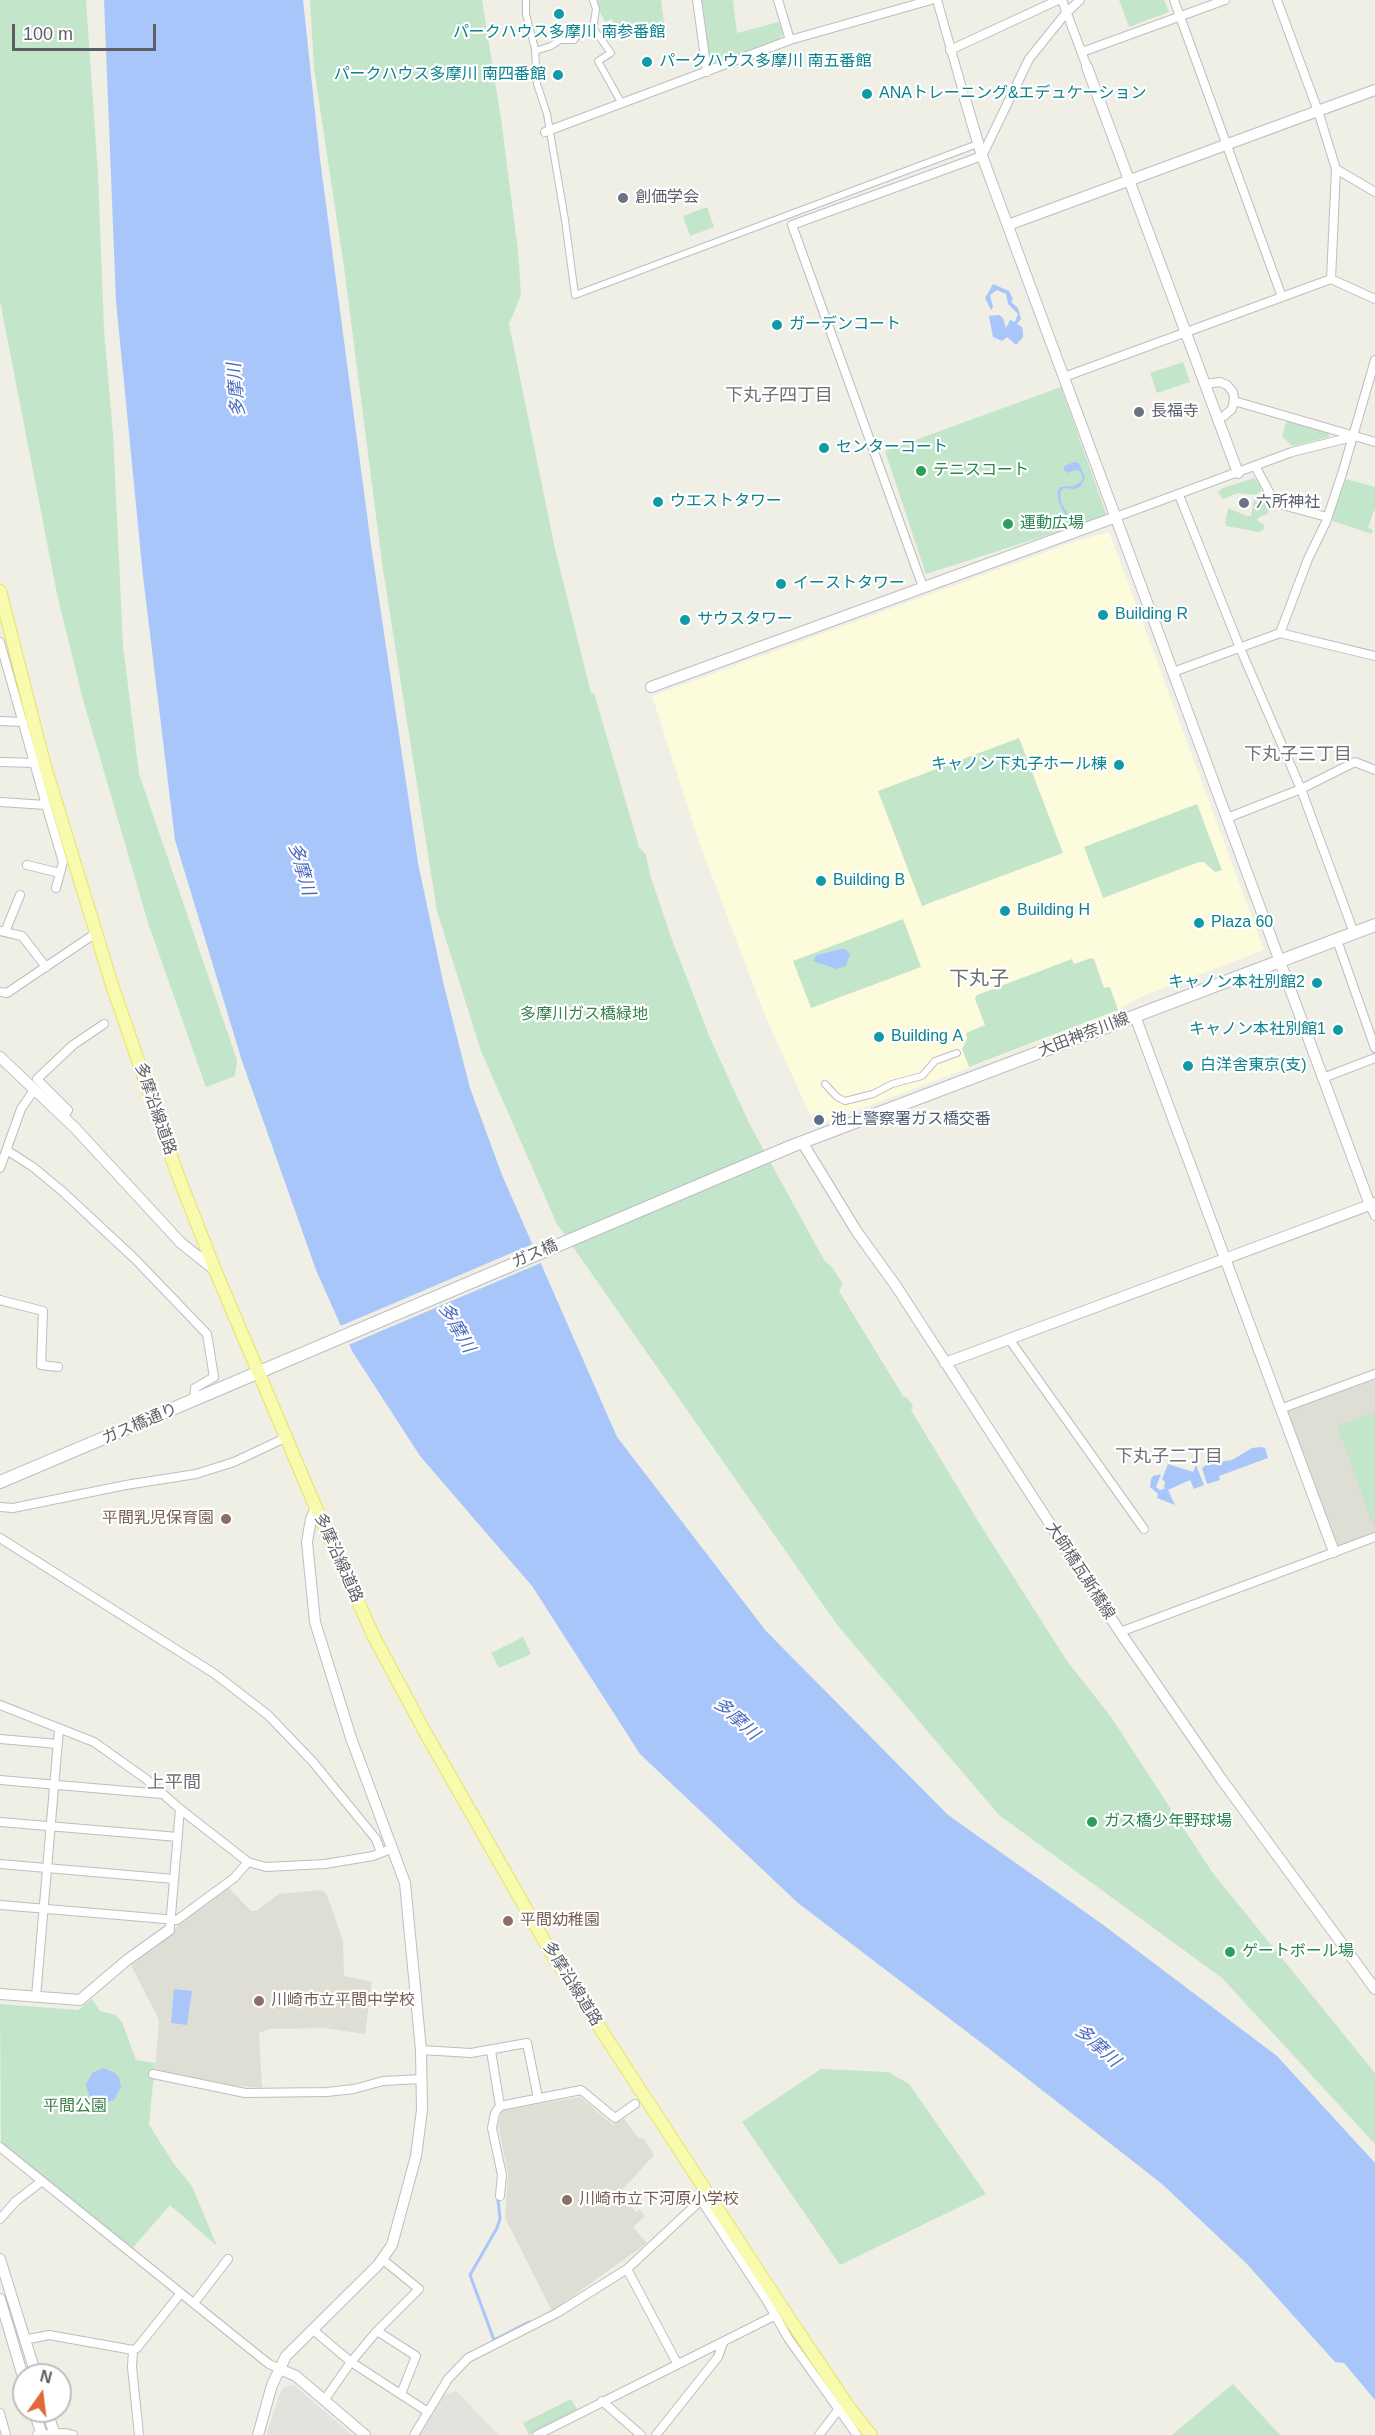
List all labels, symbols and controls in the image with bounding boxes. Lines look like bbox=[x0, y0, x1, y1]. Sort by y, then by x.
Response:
marker: パークハウス多摩川 南参番館 bbox=[552, 7, 566, 21]
scale bar bbox=[15, 12, 159, 50]
place label: パークハウス多摩川 南参番館 bbox=[453, 23, 665, 43]
text: 100 m bbox=[23, 24, 73, 44]
place label: パークハウス多摩川 南五番館 bbox=[659, 52, 871, 72]
marker: パークハウス多摩川 南五番館 bbox=[640, 55, 654, 69]
place label: パークハウス多摩川 南四番館 bbox=[334, 65, 546, 85]
marker: パークハウス多摩川 南四番館 bbox=[551, 68, 565, 82]
place label: ANAトレーニング&エデュケーション bbox=[879, 84, 1147, 104]
marker: ANAトレーニング&エデュケーション bbox=[860, 87, 874, 101]
place label: 創価学会 bbox=[635, 188, 699, 208]
marker: 創価学会 bbox=[616, 191, 630, 205]
place label: ガーデンコート bbox=[789, 315, 901, 335]
marker: ガーデンコート bbox=[770, 318, 784, 332]
water label: 多摩川 bbox=[224, 362, 250, 418]
district label: 下丸子四丁目 bbox=[725, 385, 833, 407]
place label: 長福寺 bbox=[1151, 402, 1199, 422]
marker: 長福寺 bbox=[1132, 405, 1146, 419]
place label: センターコート bbox=[836, 438, 948, 458]
marker: センターコート bbox=[817, 441, 831, 455]
place label: テニスコート bbox=[933, 461, 1029, 481]
marker: テニスコート bbox=[914, 464, 928, 478]
place label: ウエストタワー bbox=[670, 492, 782, 512]
place label: 六所神社 bbox=[1256, 493, 1320, 513]
marker: ウエストタワー bbox=[651, 495, 665, 509]
marker: 六所神社 bbox=[1237, 496, 1251, 510]
place label: 運動広場 bbox=[1020, 514, 1084, 534]
marker: 運動広場 bbox=[1001, 517, 1015, 531]
place label: イーストタワー bbox=[793, 574, 905, 594]
marker: イーストタワー bbox=[774, 577, 788, 591]
place label: Building R bbox=[1115, 605, 1188, 625]
marker: Building R bbox=[1096, 608, 1110, 622]
place label: サウスタワー bbox=[697, 610, 793, 630]
marker: サウスタワー bbox=[678, 613, 692, 627]
district label: 下丸子三丁目 bbox=[1244, 744, 1352, 766]
place label: キャノン下丸子ホール棟 bbox=[931, 755, 1107, 775]
marker: キャノン下丸子ホール棟 bbox=[1112, 758, 1126, 772]
water label: 多摩川 bbox=[283, 840, 319, 898]
place label: Building B bbox=[833, 871, 905, 891]
marker: Building B bbox=[814, 874, 828, 888]
place label: Building H bbox=[1017, 901, 1090, 921]
marker: Building H bbox=[998, 904, 1012, 918]
place label: Plaza 60 bbox=[1211, 913, 1273, 933]
marker: Plaza 60 bbox=[1192, 916, 1206, 930]
district label: 下丸子 bbox=[949, 967, 1009, 991]
place label: キャノン本社別館2 bbox=[1168, 973, 1305, 993]
marker: キャノン本社別館2 bbox=[1310, 976, 1324, 990]
park label: 多摩川ガス橋緑地 bbox=[520, 1005, 648, 1025]
street label: 大田神奈川線 bbox=[1036, 1009, 1132, 1061]
place label: キャノン本社別館1 bbox=[1189, 1020, 1326, 1040]
marker: キャノン本社別館1 bbox=[1331, 1023, 1345, 1037]
place label: Building A bbox=[891, 1027, 963, 1047]
marker: Building A bbox=[872, 1030, 886, 1044]
place label: 白洋舎東京(支) bbox=[1200, 1056, 1307, 1076]
marker: 白洋舎東京(支) bbox=[1181, 1059, 1195, 1073]
street label: 多摩沿線道路 bbox=[130, 1060, 180, 1158]
place label: 池上警察署ガス橋交番 bbox=[831, 1110, 991, 1130]
marker: 池上警察署ガス橋交番 bbox=[812, 1113, 826, 1127]
street label: ガス橋 bbox=[509, 1236, 561, 1272]
water label: 多摩川 bbox=[433, 1299, 479, 1357]
street label: ガス橋通り bbox=[99, 1400, 181, 1448]
district label: 下丸子二丁目 bbox=[1115, 1446, 1223, 1468]
place label: 平間乳児保育園 bbox=[102, 1509, 214, 1529]
street label: 多摩沿線道路 bbox=[310, 1510, 366, 1606]
marker: 平間乳児保育園 bbox=[219, 1512, 233, 1526]
street label: 大師橋瓦斯橋線 bbox=[1041, 1519, 1119, 1623]
water label: 多摩川 bbox=[709, 1693, 763, 1745]
district label: 上平間 bbox=[147, 1772, 201, 1794]
place label: ガス橋少年野球場 bbox=[1104, 1812, 1232, 1832]
marker: ガス橋少年野球場 bbox=[1085, 1815, 1099, 1829]
place label: 平間幼稚園 bbox=[520, 1911, 600, 1931]
marker: 平間幼稚園 bbox=[501, 1914, 515, 1928]
street label: 多摩沿線道路 bbox=[538, 1938, 606, 2030]
place label: ゲートボール場 bbox=[1242, 1942, 1354, 1962]
marker: ゲートボール場 bbox=[1223, 1945, 1237, 1959]
place label: 川崎市立平間中学校 bbox=[271, 1991, 415, 2011]
marker: 川崎市立平間中学校 bbox=[252, 1994, 266, 2008]
water label: 多摩川 bbox=[1070, 2020, 1124, 2072]
park label: 平間公園 bbox=[43, 2097, 107, 2117]
place label: 川崎市立下河原小学校 bbox=[579, 2190, 739, 2210]
marker: 川崎市立下河原小学校 bbox=[560, 2193, 574, 2207]
north arrow bbox=[12, 2363, 72, 2423]
text: N bbox=[38, 2367, 54, 2387]

